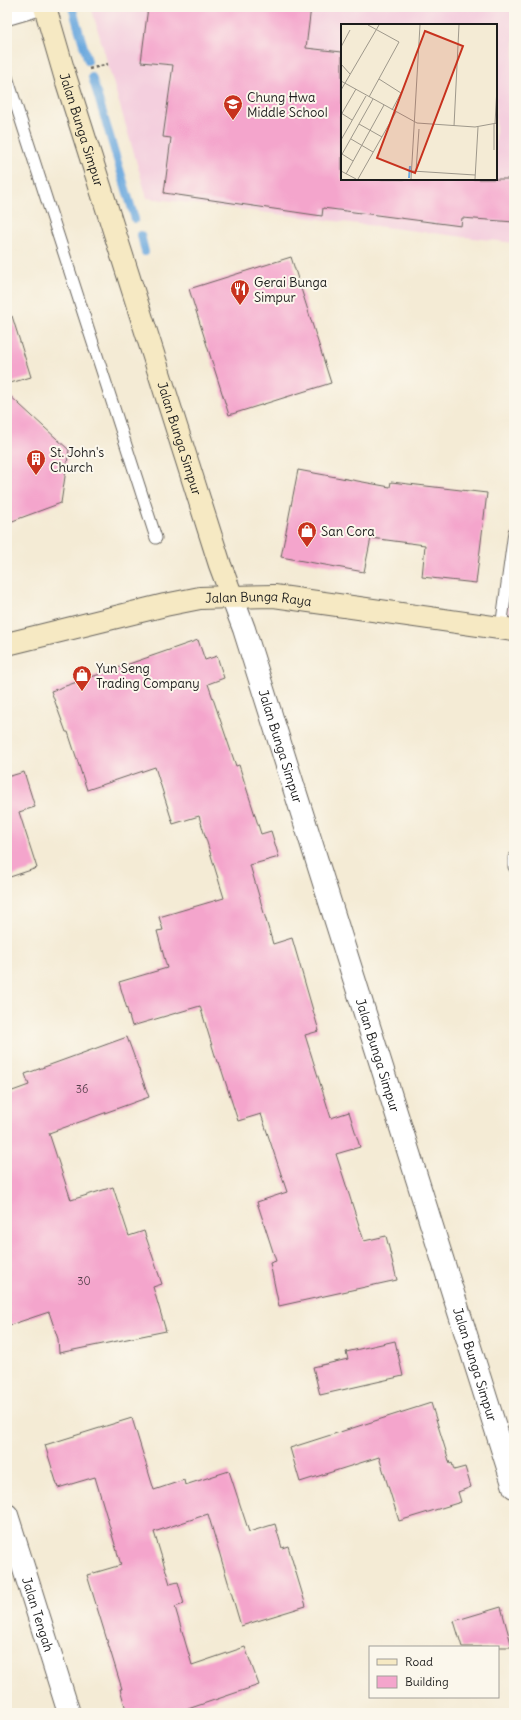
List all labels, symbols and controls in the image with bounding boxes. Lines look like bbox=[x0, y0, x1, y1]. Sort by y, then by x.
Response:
inset map bbox=[341, 24, 497, 180]
street label: Jalan Bunga Simpur bbox=[56, 71, 108, 189]
place label: Chung Hwa Middle School bbox=[247, 89, 328, 121]
school or university icon: Chung Hwa Middle School bbox=[222, 93, 244, 121]
place label: Gerai Bunga Simpur bbox=[254, 274, 327, 306]
restaurant icon: Gerai Bunga Simpur bbox=[229, 278, 251, 306]
street label: Jalan Bunga Simpur bbox=[153, 380, 206, 498]
place label: St. John's Church bbox=[50, 444, 104, 476]
building icon: St. John's Church bbox=[25, 448, 47, 476]
shop icon: San Cora bbox=[296, 520, 318, 548]
place label: San Cora bbox=[321, 523, 375, 540]
street label: Jalan Bunga Raya bbox=[205, 588, 313, 610]
place label: Yun Seng Trading Company bbox=[96, 660, 200, 692]
shop icon: Yun Seng Trading Company bbox=[71, 664, 93, 692]
street label: Jalan Bunga Simpur bbox=[255, 687, 306, 806]
street label: Jalan Bunga Simpur bbox=[352, 996, 404, 1115]
house number: 36 bbox=[76, 1082, 88, 1096]
house number: 30 bbox=[77, 1274, 91, 1288]
street label: Jalan Bunga Simpur bbox=[449, 1305, 501, 1424]
street label: Jalan Tengah bbox=[18, 1575, 57, 1654]
legend bbox=[369, 1646, 499, 1698]
text: Road bbox=[405, 1654, 433, 1669]
text: Building bbox=[405, 1674, 449, 1689]

